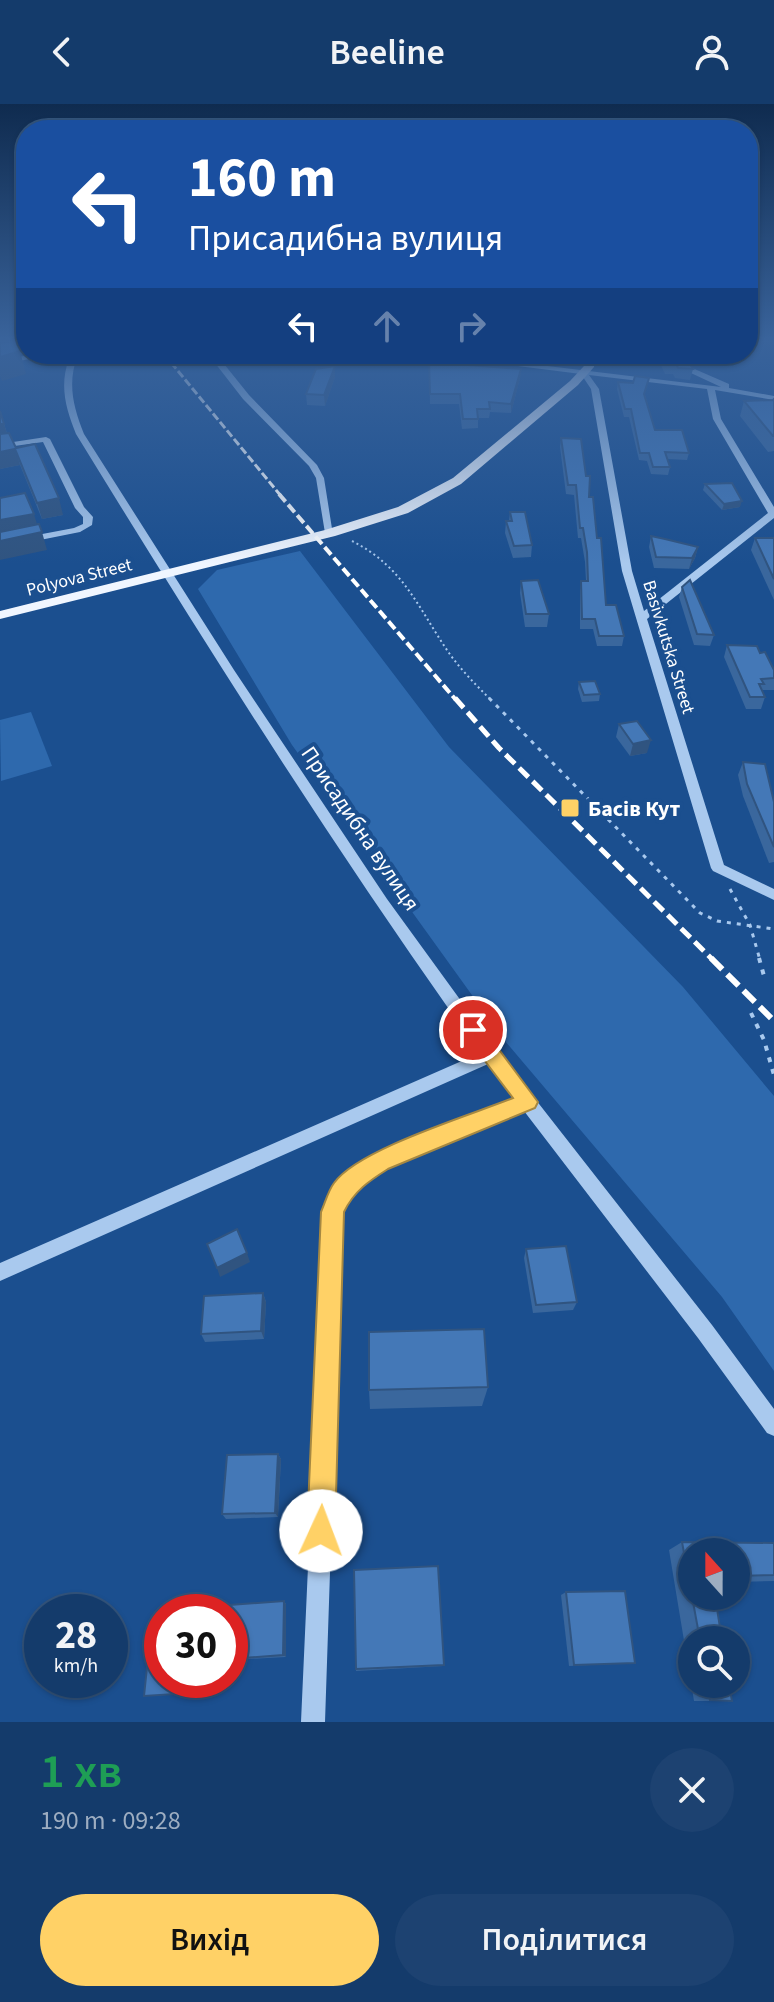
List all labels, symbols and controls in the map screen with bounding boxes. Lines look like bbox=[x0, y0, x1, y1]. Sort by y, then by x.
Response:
text: Beeline bbox=[329, 27, 445, 78]
icon: back bbox=[40, 30, 84, 74]
icon: person bbox=[690, 30, 734, 74]
text: 160 m bbox=[188, 139, 336, 218]
icon: left bbox=[56, 152, 160, 256]
text: Присадибна вулиця bbox=[188, 213, 503, 264]
icon: left bbox=[281, 304, 325, 348]
icon: ahead bbox=[365, 304, 409, 348]
icon: right bbox=[449, 304, 493, 348]
street label: Polyova Street bbox=[24, 552, 135, 603]
street label: Basivkutska Street bbox=[636, 577, 701, 717]
street label: Присадибна вулиця bbox=[293, 740, 427, 917]
place label: Басів Кут bbox=[588, 793, 681, 825]
marker: Басів Кут bbox=[559, 797, 581, 819]
pin bbox=[439, 996, 507, 1064]
icon: arrive bbox=[451, 1008, 495, 1052]
position arrow bbox=[279, 1489, 363, 1573]
north arrow bbox=[678, 1538, 750, 1610]
map controls bbox=[678, 1538, 750, 1698]
speed limit sign: 30 bbox=[144, 1594, 248, 1698]
text: 28 bbox=[55, 1607, 97, 1664]
button: search bbox=[678, 1626, 750, 1698]
text: km/h bbox=[54, 1652, 98, 1680]
text: 1 хв bbox=[40, 1738, 122, 1806]
button: close bbox=[650, 1748, 734, 1832]
text: 190 m · 09:28 bbox=[40, 1802, 181, 1839]
button: Вихід bbox=[40, 1894, 379, 1986]
button: Поділитися bbox=[395, 1894, 734, 1986]

